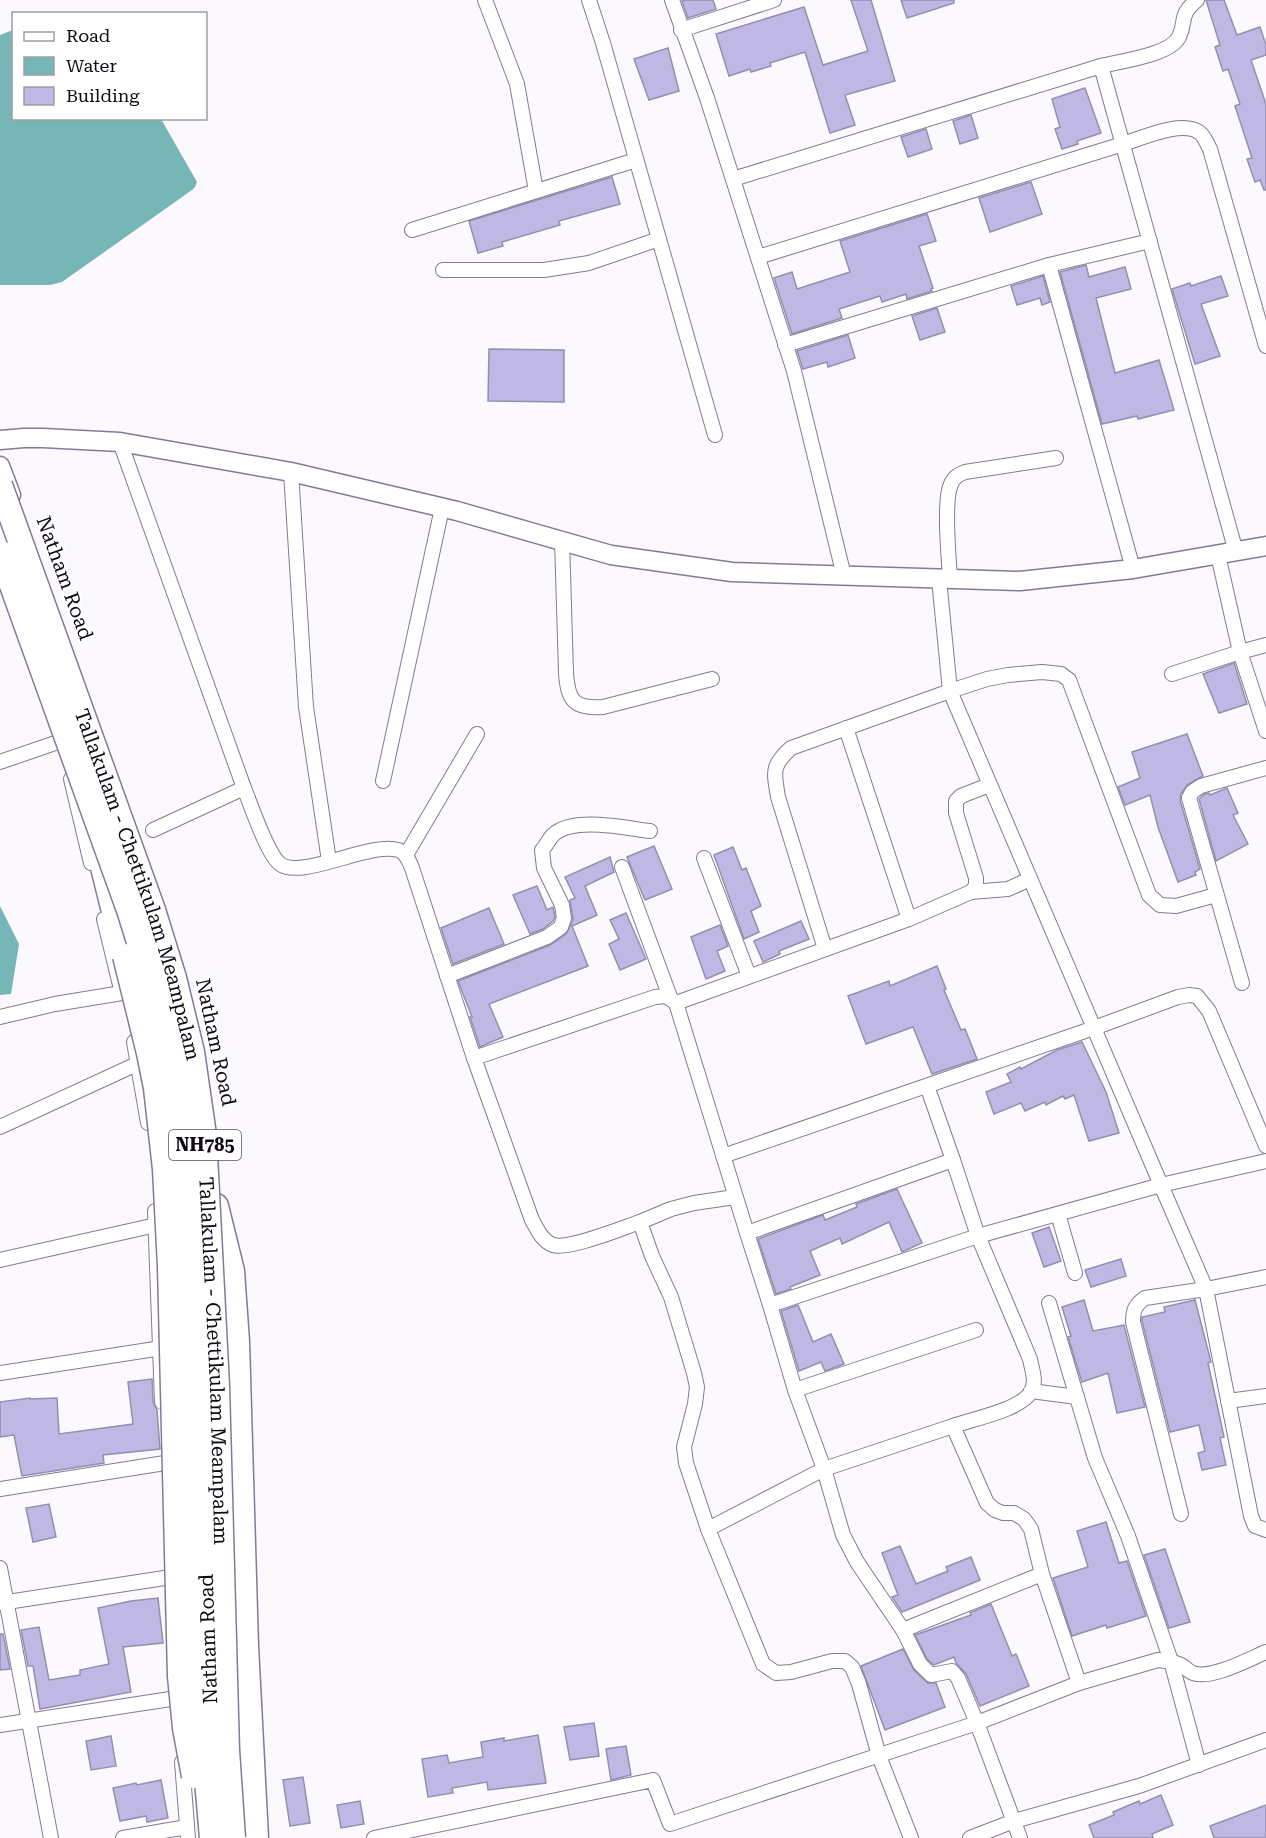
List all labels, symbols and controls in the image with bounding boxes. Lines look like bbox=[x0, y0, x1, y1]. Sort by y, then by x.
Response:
legend bbox=[12, 12, 207, 120]
text: Road bbox=[66, 25, 111, 46]
text: Water bbox=[66, 55, 117, 76]
text: Building bbox=[66, 85, 140, 106]
street label: Natham Road bbox=[31, 513, 99, 643]
street label: Tallakulam - Chettikulam Meampalam bbox=[70, 706, 206, 1063]
street label: Natham Road bbox=[191, 976, 241, 1108]
road number: NH785 bbox=[169, 1130, 241, 1160]
street label: Tallakulam - Chettikulam Meampalam bbox=[194, 1176, 233, 1545]
street label: Natham Road bbox=[194, 1573, 222, 1704]

